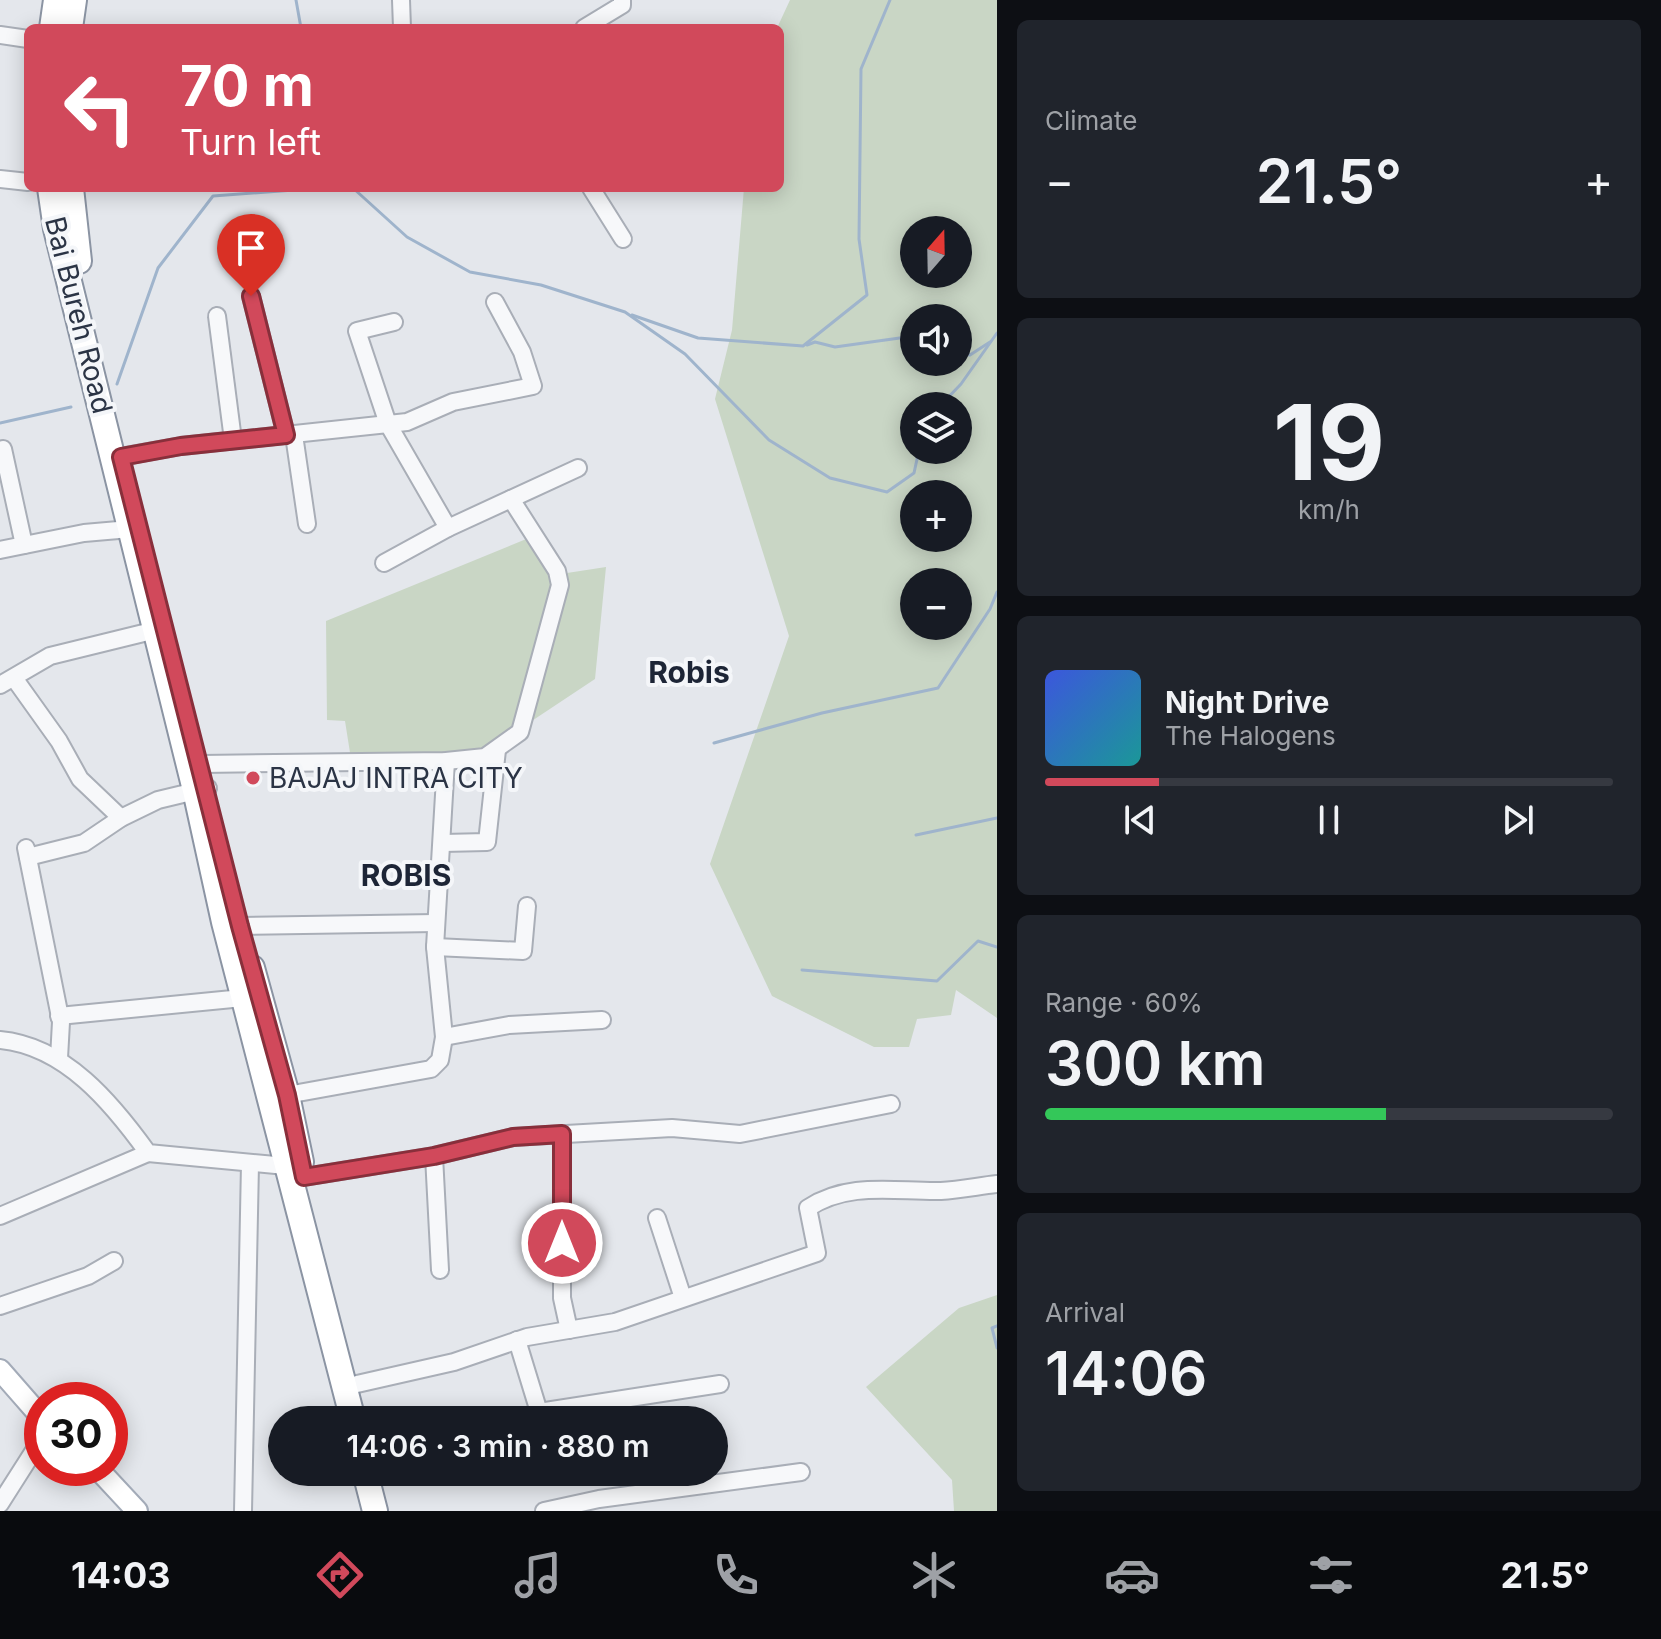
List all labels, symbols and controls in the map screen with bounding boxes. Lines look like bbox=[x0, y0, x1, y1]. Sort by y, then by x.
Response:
text: 70 m bbox=[180, 52, 314, 120]
icon: left bbox=[48, 56, 152, 160]
text: Climate bbox=[1045, 105, 1137, 136]
text: Turn left bbox=[180, 120, 321, 164]
text: 21.5° bbox=[1256, 145, 1402, 217]
text: − bbox=[1045, 154, 1074, 208]
text: + bbox=[1584, 154, 1613, 208]
street label: Bai Bureh Road bbox=[38, 213, 120, 417]
pin bbox=[217, 214, 285, 296]
north arrow bbox=[900, 216, 972, 288]
map controls bbox=[900, 216, 972, 640]
icon: arrive bbox=[229, 226, 273, 270]
button: sound bbox=[900, 304, 972, 376]
text: 19 bbox=[1273, 379, 1385, 505]
button: layers bbox=[900, 392, 972, 464]
button: + bbox=[900, 480, 972, 552]
text: km/h bbox=[1298, 494, 1360, 525]
button: − bbox=[900, 568, 972, 640]
district label: Robis bbox=[648, 654, 730, 690]
text: Night Drive bbox=[1165, 684, 1329, 720]
text: The Halogens bbox=[1165, 720, 1336, 751]
place label: BAJAJ INTRA CITY bbox=[269, 761, 523, 795]
marker: BAJAJ INTRA CITY bbox=[244, 769, 262, 787]
icon: previous bbox=[1118, 798, 1162, 842]
icon: pause bbox=[1307, 798, 1351, 842]
icon: next bbox=[1496, 798, 1540, 842]
district label: ROBIS bbox=[361, 857, 451, 893]
text: Range · 60% bbox=[1045, 987, 1203, 1018]
text: 300 km bbox=[1045, 1027, 1266, 1099]
position arrow bbox=[520, 1201, 604, 1285]
text: Arrival bbox=[1045, 1297, 1125, 1328]
text: 14:06 bbox=[1045, 1337, 1207, 1409]
speed limit sign: 30 bbox=[24, 1382, 128, 1486]
text: 14:06 · 3 min · 880 m bbox=[346, 1428, 650, 1464]
icon: directions bbox=[312, 1547, 368, 1603]
icon: music bbox=[510, 1547, 566, 1603]
icon: phone bbox=[708, 1547, 764, 1603]
icon: climate bbox=[906, 1547, 962, 1603]
icon: car bbox=[1104, 1547, 1160, 1603]
icon: filters bbox=[1303, 1547, 1359, 1603]
text: 14:03 bbox=[71, 1553, 170, 1597]
text: 21.5° bbox=[1501, 1553, 1590, 1597]

